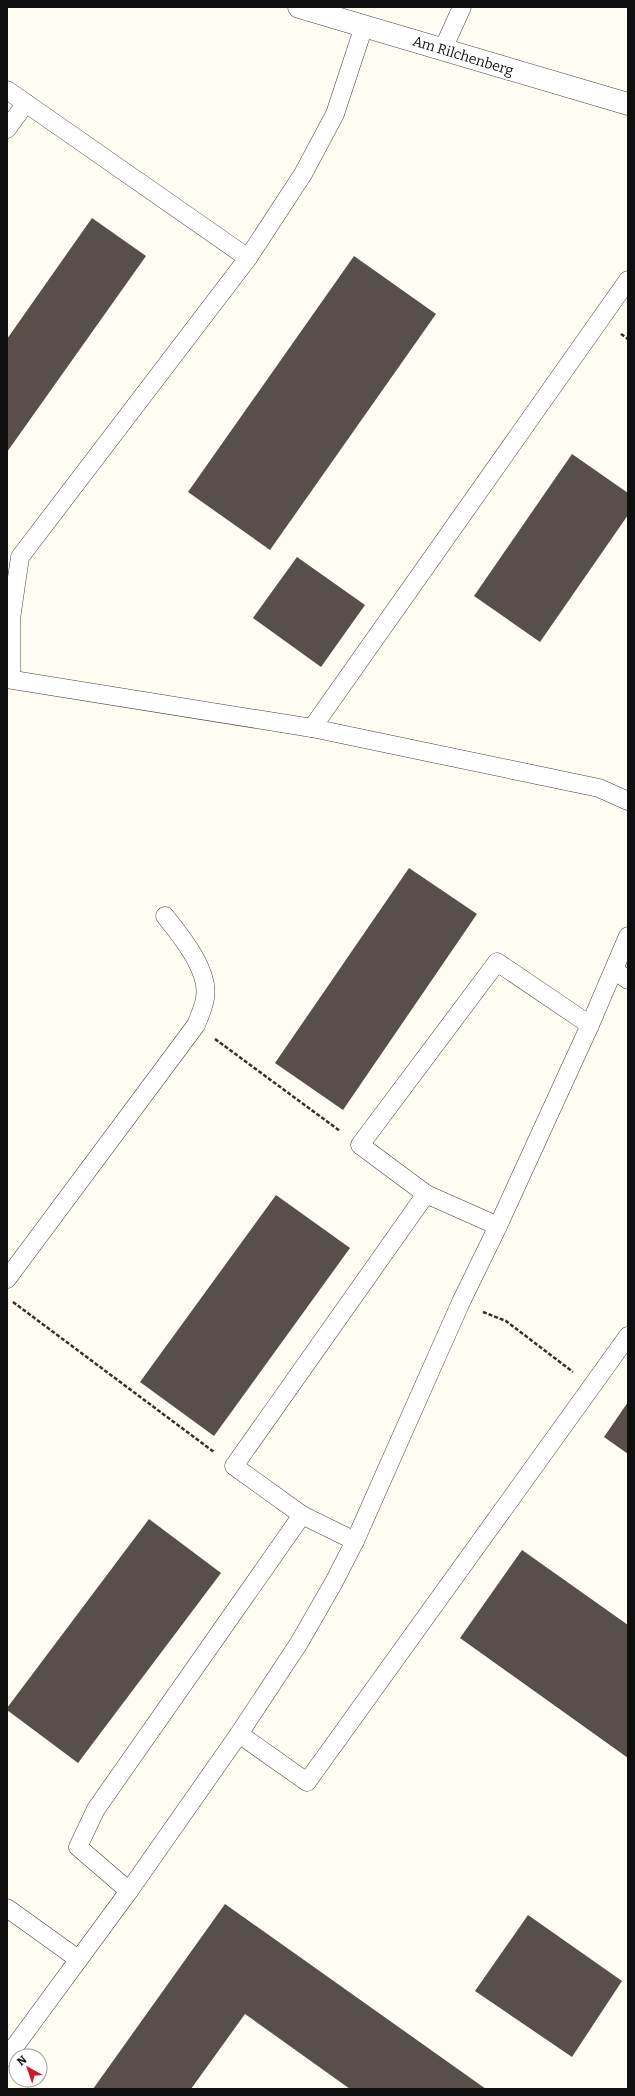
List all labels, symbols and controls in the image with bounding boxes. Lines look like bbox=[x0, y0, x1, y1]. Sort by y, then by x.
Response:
street label: Am Rilchenberg bbox=[410, 33, 516, 79]
north arrow bbox=[8, 2048, 48, 2088]
text: N bbox=[14, 2053, 30, 2068]

